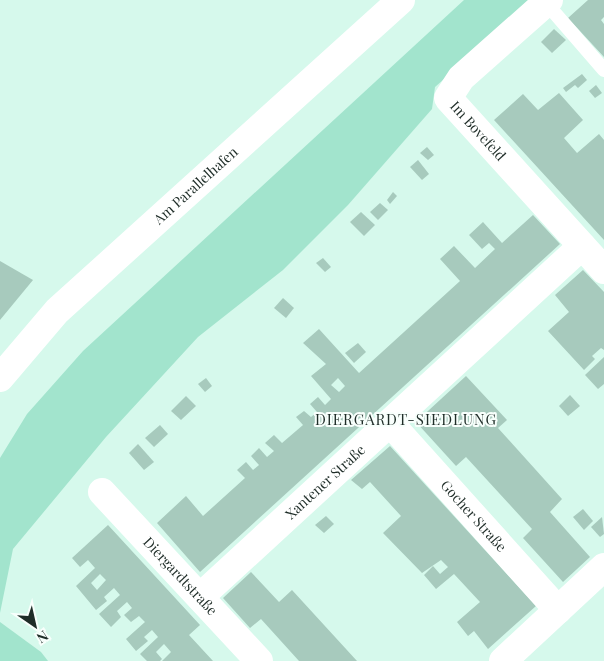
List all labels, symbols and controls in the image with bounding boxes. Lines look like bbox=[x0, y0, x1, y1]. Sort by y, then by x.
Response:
street label: Im Bovefeld bbox=[446, 97, 510, 165]
street label: Am Parallelhafen bbox=[149, 142, 242, 229]
district label: DIERGARDT-SIEDLUNG bbox=[315, 409, 497, 429]
street label: Xantener Straße bbox=[281, 440, 369, 523]
street label: Gocher Straße bbox=[437, 476, 511, 556]
street label: Diergardtstraße bbox=[139, 533, 222, 619]
north arrow bbox=[10, 601, 60, 651]
text: N bbox=[33, 626, 52, 648]

